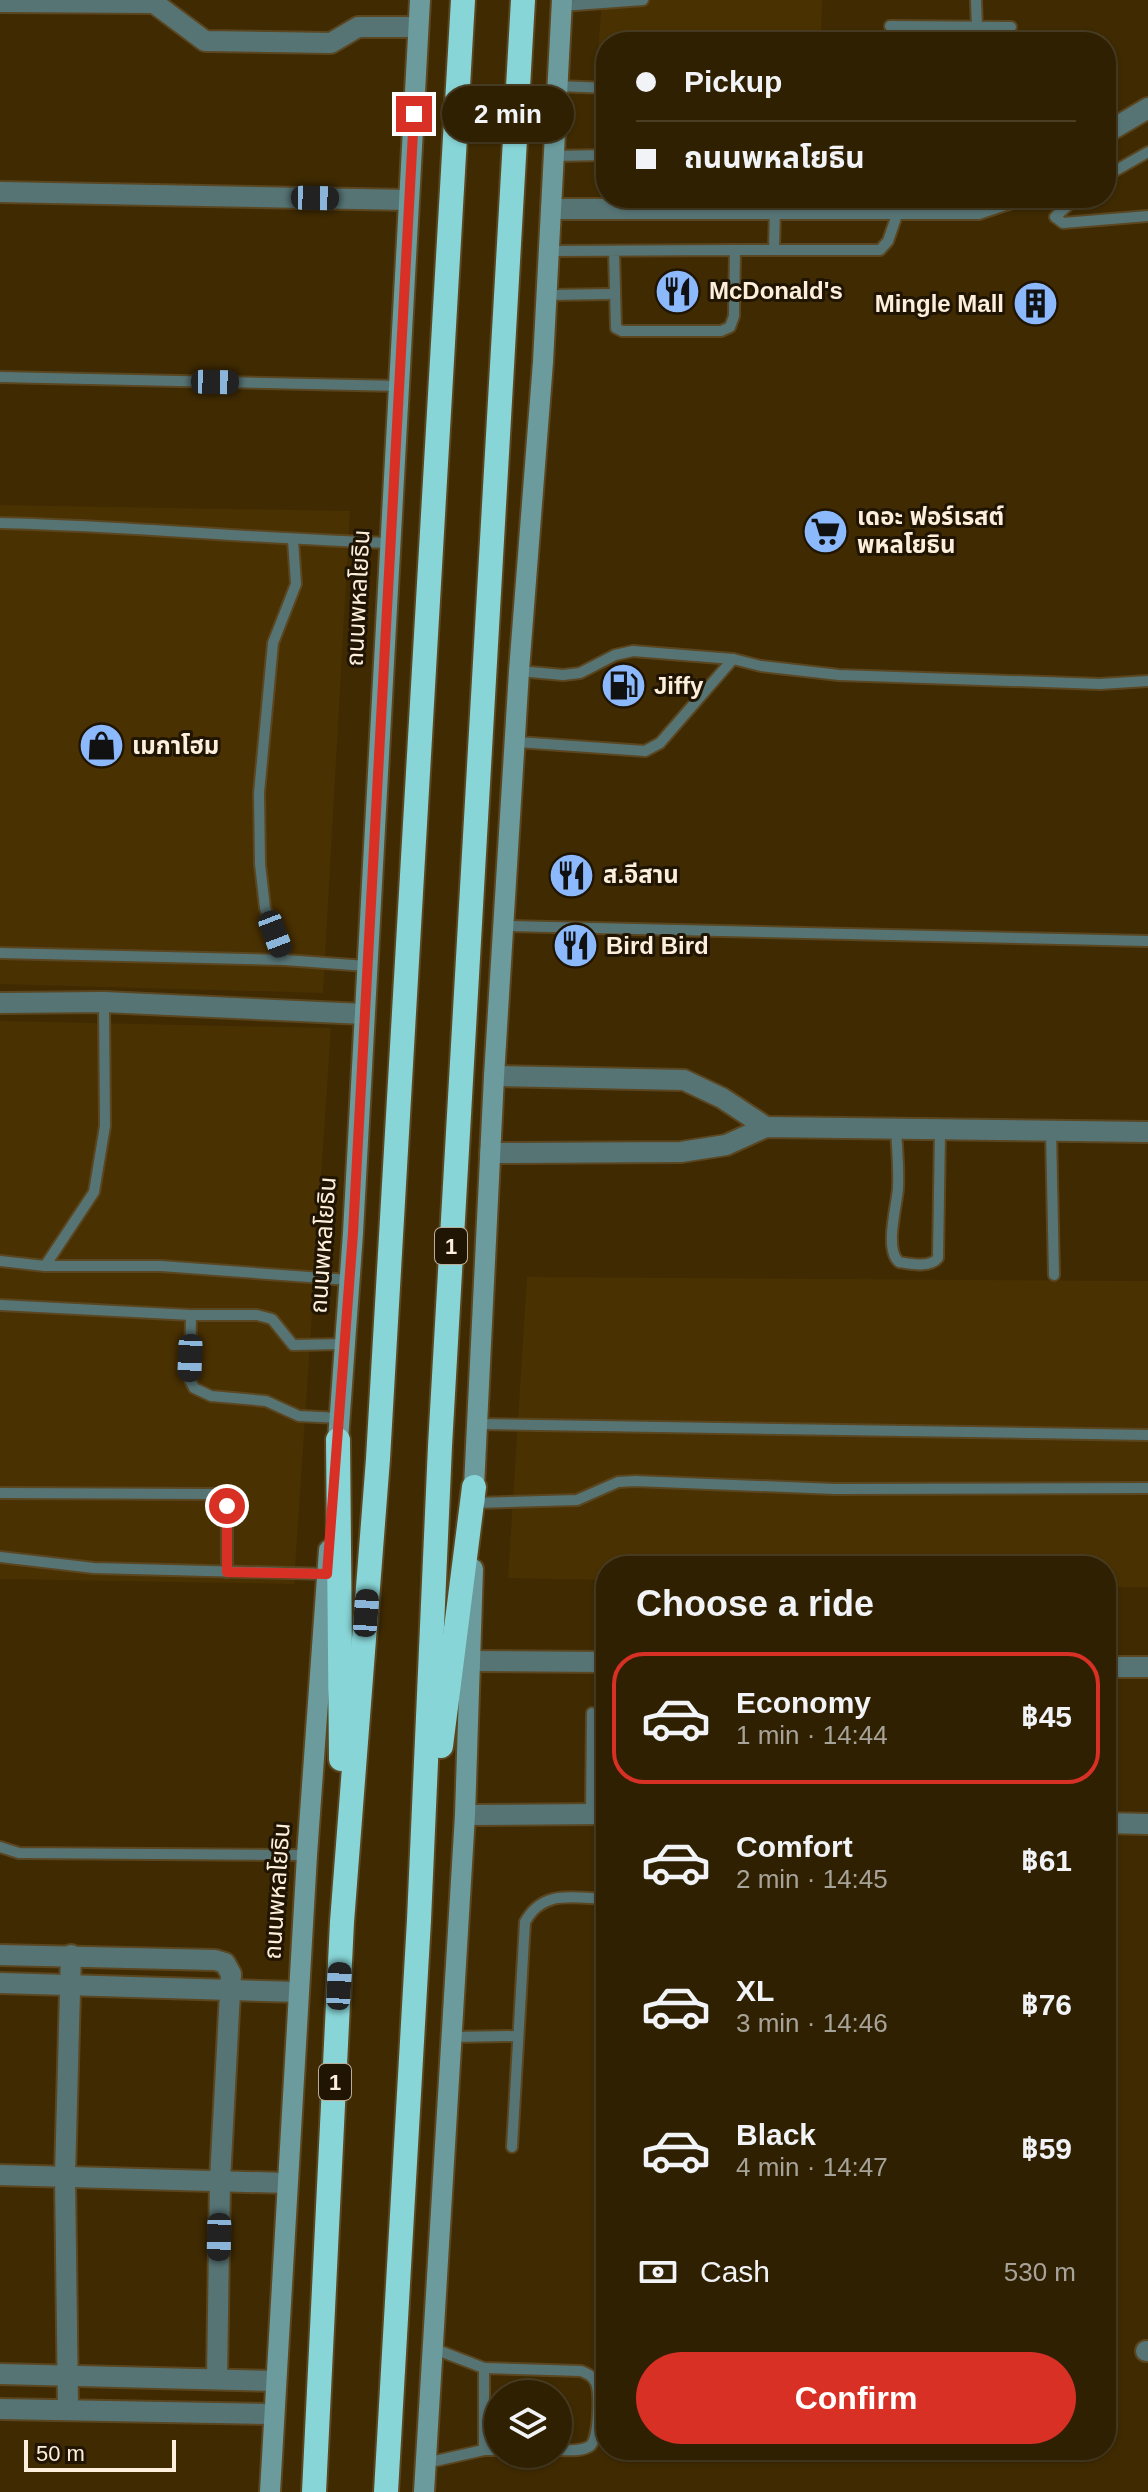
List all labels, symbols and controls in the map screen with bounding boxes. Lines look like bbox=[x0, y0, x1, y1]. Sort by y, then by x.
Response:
text: Pickup bbox=[684, 65, 782, 98]
callout: 2 min bbox=[442, 86, 574, 142]
route end bbox=[396, 96, 432, 132]
text: 2 min bbox=[474, 99, 542, 129]
text: ถนนพหลโยธิน bbox=[684, 141, 865, 174]
car bbox=[291, 186, 339, 210]
restaurant icon: McDonald's bbox=[654, 267, 702, 315]
place label: McDonald's bbox=[709, 277, 843, 304]
building icon: Mingle Mall bbox=[1011, 280, 1059, 328]
place label: Mingle Mall bbox=[875, 290, 1004, 317]
car bbox=[191, 370, 239, 394]
place label: เดอะ ฟอร์เรสต์ พหลโยธิน bbox=[857, 503, 1004, 558]
supermarket icon: เดอะ ฟอร์เรสต์ พหลโยธิน bbox=[802, 507, 850, 555]
street label: ถนนพหลโยธิน bbox=[340, 529, 375, 667]
fuel station icon: Jiffy bbox=[599, 662, 647, 710]
place label: Jiffy bbox=[654, 672, 704, 699]
shop icon: เมกาโฮม bbox=[77, 722, 125, 770]
place label: เมกาโฮม bbox=[132, 732, 219, 759]
restaurant icon: ส.อีสาน bbox=[548, 851, 596, 899]
place label: ส.อีสาน bbox=[603, 861, 679, 888]
car bbox=[255, 907, 295, 961]
restaurant icon: Bird Bird bbox=[551, 922, 599, 970]
place label: Bird Bird bbox=[606, 932, 709, 959]
street label: ถนนพหลโยธิน bbox=[304, 1176, 341, 1314]
road number: 1 bbox=[435, 1228, 467, 1264]
car bbox=[177, 1334, 203, 1382]
route start bbox=[209, 1488, 245, 1524]
text: Choose a ride bbox=[636, 1583, 874, 1624]
car bbox=[352, 1588, 380, 1638]
icon: car bbox=[640, 1682, 712, 1754]
text: Economy bbox=[736, 1686, 871, 1719]
text: ฿45 bbox=[1021, 1700, 1072, 1733]
text: 1 min · 14:44 bbox=[736, 1720, 888, 1750]
street label: ถนนพหลโยธิน bbox=[258, 1822, 295, 1960]
icon: car bbox=[640, 1826, 712, 1898]
text: Comfort bbox=[736, 1830, 853, 1863]
text: ฿61 bbox=[1021, 1844, 1072, 1877]
text: 2 min · 14:45 bbox=[736, 1864, 888, 1894]
car bbox=[326, 1961, 352, 2011]
icon: car bbox=[640, 1970, 712, 2042]
text: XL bbox=[736, 1974, 774, 2007]
text: ฿76 bbox=[1021, 1988, 1072, 2021]
text: 3 min · 14:46 bbox=[736, 2008, 888, 2038]
road number: 1 bbox=[319, 2064, 351, 2100]
icon: car bbox=[640, 2114, 712, 2186]
text: Black bbox=[736, 2118, 816, 2151]
text: ฿59 bbox=[1021, 2132, 1072, 2165]
text: 4 min · 14:47 bbox=[736, 2152, 888, 2182]
car bbox=[207, 2213, 231, 2261]
icon: cash bbox=[636, 2250, 680, 2294]
text: Cash bbox=[700, 2255, 770, 2288]
text: 530 m bbox=[1004, 2257, 1076, 2287]
button: Confirm bbox=[636, 2352, 1076, 2444]
map controls bbox=[484, 2380, 572, 2468]
button: layers bbox=[484, 2380, 572, 2468]
scale bar bbox=[24, 2436, 176, 2472]
text: 50 m bbox=[36, 2441, 85, 2466]

